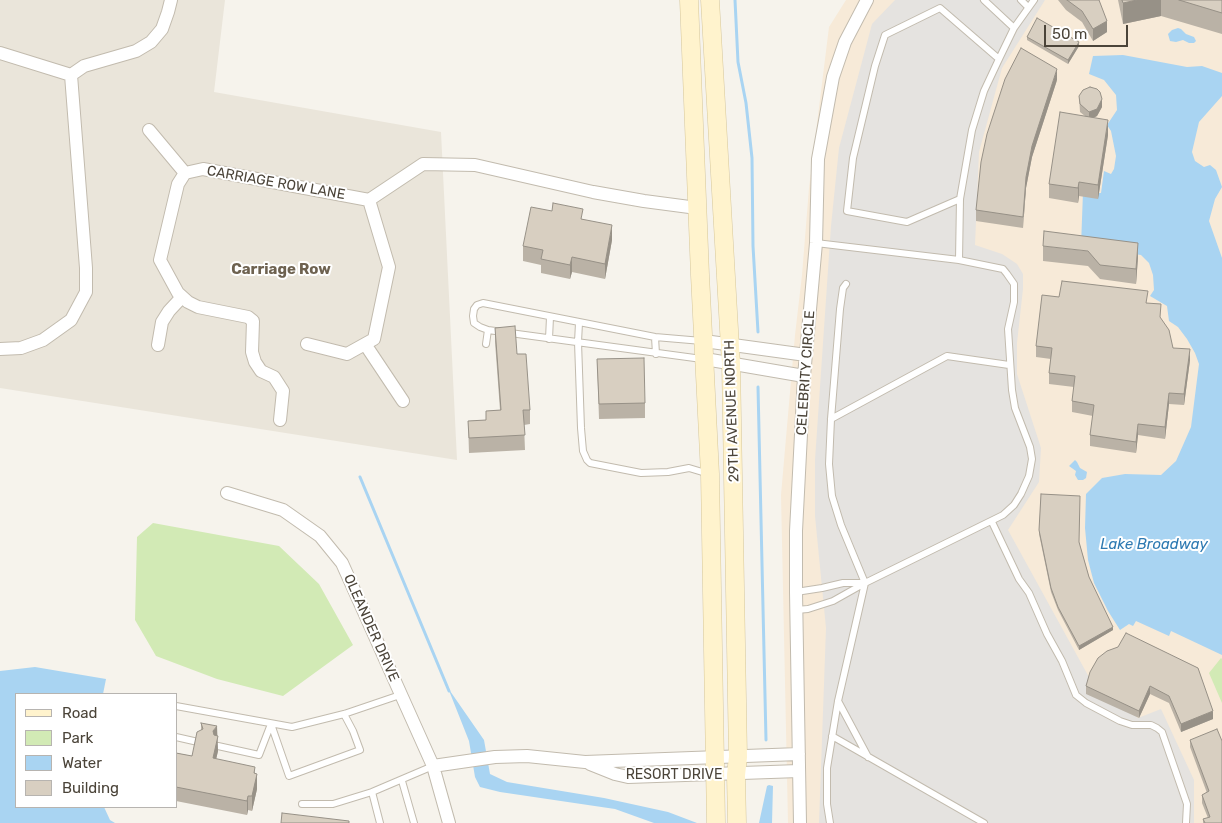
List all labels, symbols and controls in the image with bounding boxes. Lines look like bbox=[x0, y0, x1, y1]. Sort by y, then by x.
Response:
scale bar bbox=[1047, 15, 1131, 47]
text: 50 m bbox=[1052, 25, 1087, 43]
street label: CARRIAGE ROW LANE bbox=[206, 163, 346, 203]
district label: Carriage Row bbox=[231, 261, 331, 279]
street label: CELEBRITY CIRCLE bbox=[793, 310, 819, 436]
street label: 29TH AVENUE NORTH bbox=[721, 340, 743, 482]
water label: Lake Broadway bbox=[1100, 536, 1208, 554]
street label: OLEANDER DRIVE bbox=[340, 572, 402, 684]
legend bbox=[15, 693, 178, 808]
text: Road bbox=[62, 704, 98, 722]
text: Park bbox=[62, 729, 93, 747]
text: Water bbox=[62, 754, 102, 772]
street label: RESORT DRIVE bbox=[626, 767, 722, 783]
text: Building bbox=[62, 779, 119, 797]

